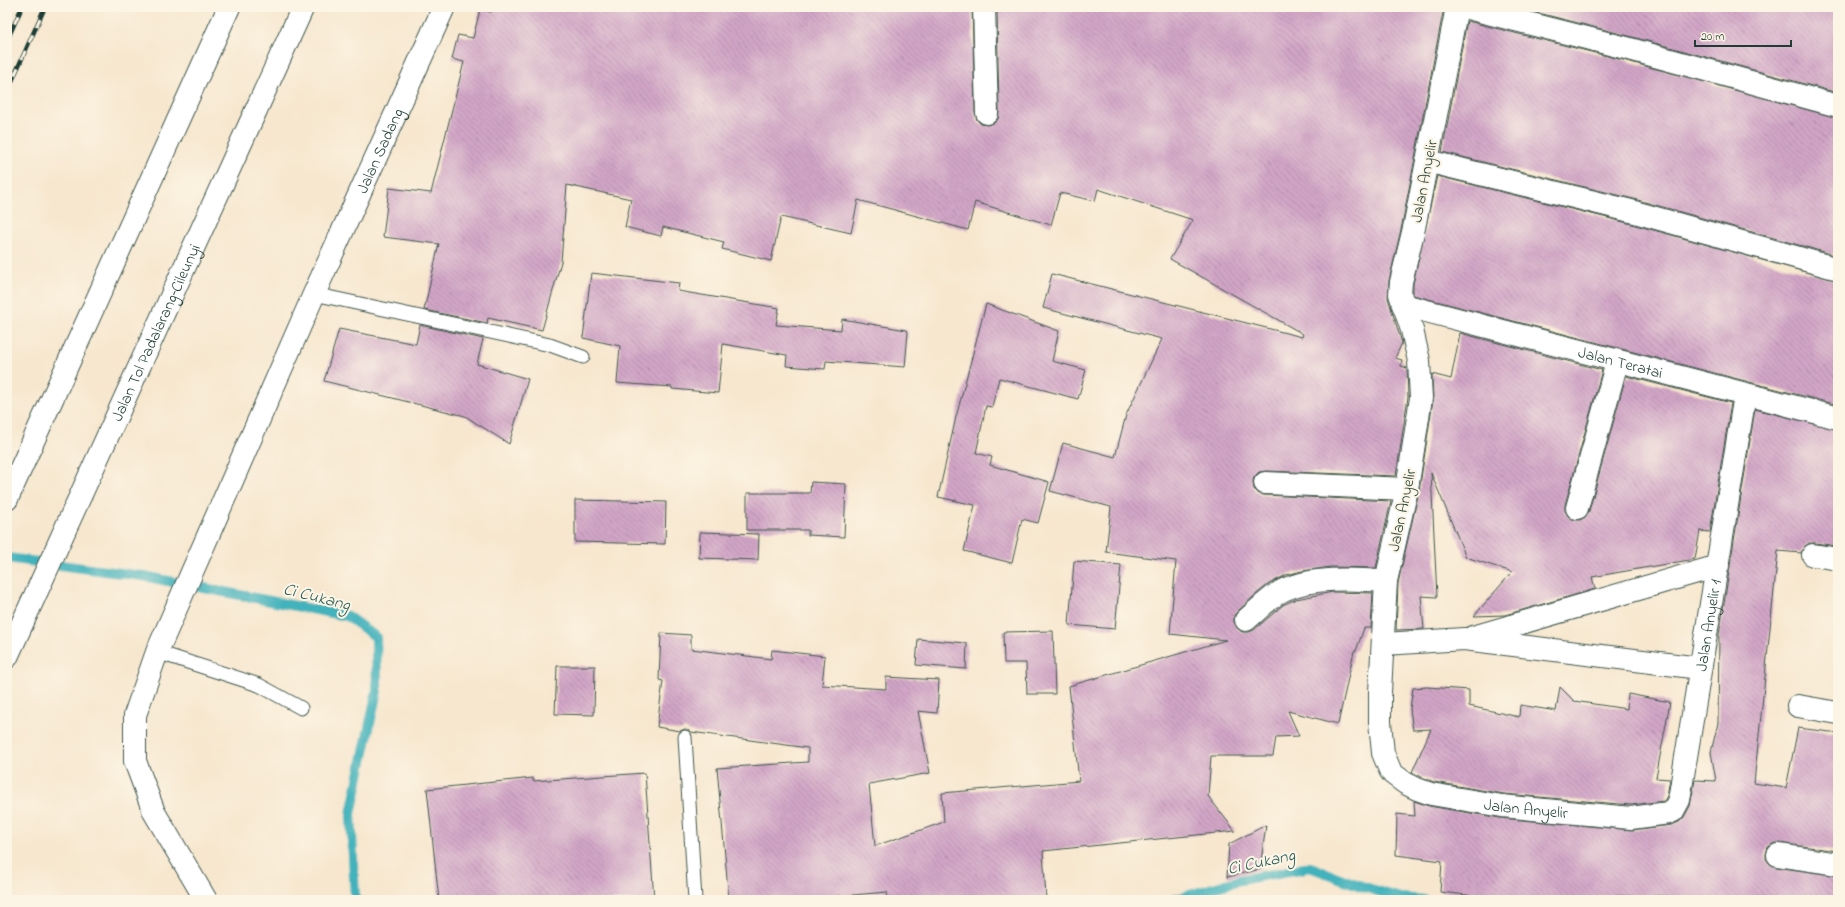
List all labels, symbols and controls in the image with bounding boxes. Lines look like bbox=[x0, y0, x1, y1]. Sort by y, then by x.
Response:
scale bar bbox=[1695, 22, 1791, 48]
text: 20 m bbox=[1701, 28, 1724, 46]
street label: Jalan Sadang bbox=[351, 105, 411, 198]
street label: Jalan Anyelir bbox=[1405, 138, 1445, 225]
street label: Jalan Tol Padalarang–Cileunyi bbox=[106, 240, 208, 425]
street label: Jalan Teratai bbox=[1575, 341, 1665, 386]
street label: Jalan Anyelir bbox=[1382, 467, 1423, 554]
water label: Ci Cukang bbox=[280, 577, 353, 619]
street label: Jalan Anyelir 1 bbox=[1690, 578, 1729, 673]
street label: Jalan Anyelir bbox=[1482, 793, 1569, 826]
water label: Ci Cukang bbox=[1225, 843, 1298, 883]

